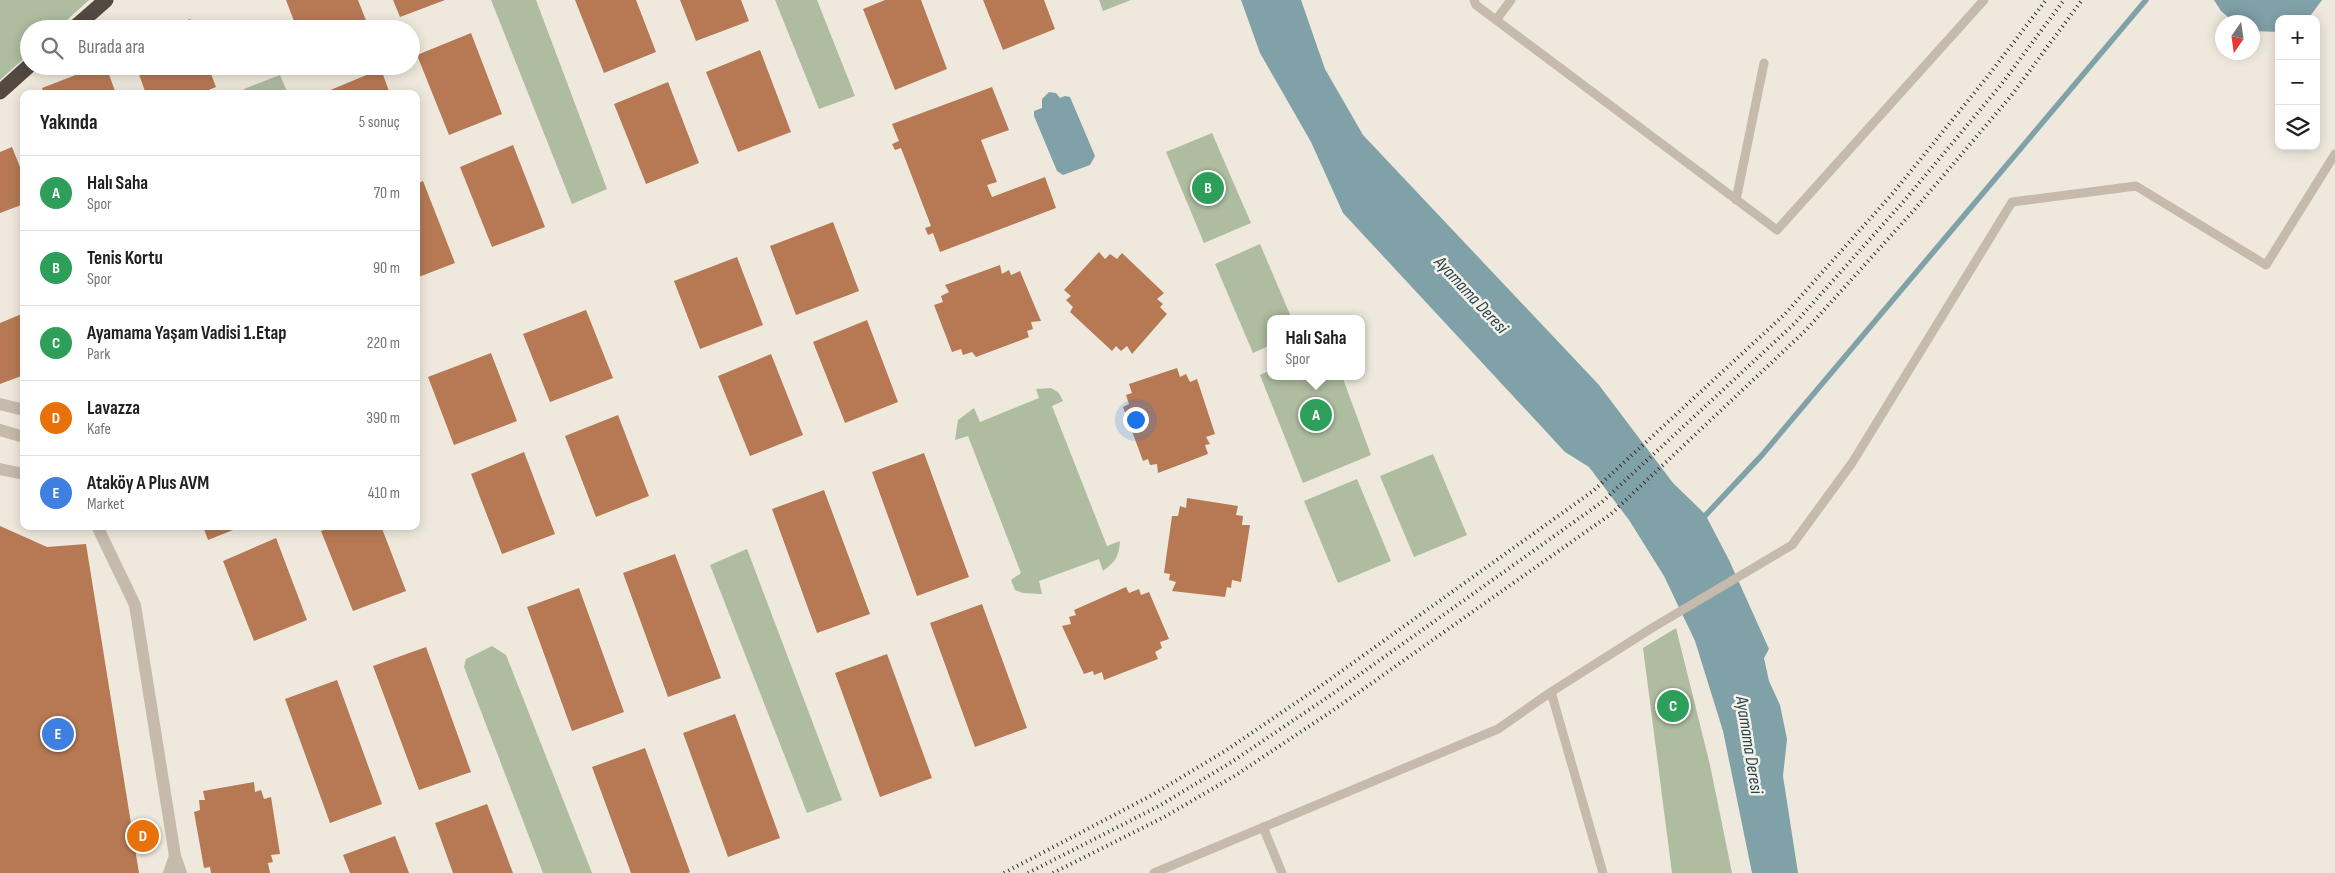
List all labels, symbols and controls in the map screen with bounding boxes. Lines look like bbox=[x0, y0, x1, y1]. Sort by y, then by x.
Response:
north arrow bbox=[2215, 15, 2260, 60]
map controls bbox=[2275, 15, 2320, 150]
button: + bbox=[2275, 15, 2320, 60]
search box bbox=[20, 20, 420, 75]
icon: search bbox=[38, 34, 66, 62]
text: Burada ara bbox=[78, 36, 145, 59]
button: − bbox=[2275, 60, 2320, 105]
button: layers bbox=[2275, 105, 2320, 150]
text: Yakında bbox=[40, 110, 97, 135]
text: 5 sonuç bbox=[359, 113, 400, 132]
pin: B bbox=[1192, 169, 1224, 207]
text: Halı Saha bbox=[87, 172, 148, 195]
text: A bbox=[52, 184, 60, 203]
text: 70 m bbox=[374, 184, 400, 203]
text: Spor bbox=[87, 195, 112, 214]
text: Tenis Kortu bbox=[87, 247, 163, 270]
water label: Ayamama Deresi bbox=[1429, 251, 1513, 339]
text: B bbox=[52, 259, 60, 278]
text: 90 m bbox=[373, 259, 400, 278]
text: Spor bbox=[87, 270, 112, 289]
popup bbox=[1267, 315, 1365, 380]
text: Ayamama Yaşam Vadisi 1.Etap bbox=[87, 322, 287, 345]
text: Halı Saha bbox=[1285, 327, 1347, 350]
text: C bbox=[52, 334, 60, 353]
text: 220 m bbox=[367, 334, 400, 353]
text: Park bbox=[87, 345, 110, 364]
text: Spor bbox=[1285, 350, 1310, 369]
pin: A bbox=[1300, 396, 1332, 434]
text: Lavazza bbox=[87, 397, 140, 420]
your location bbox=[1123, 407, 1149, 433]
text: D bbox=[52, 409, 60, 428]
text: 390 m bbox=[366, 409, 400, 428]
text: Kafe bbox=[87, 420, 111, 439]
text: Ataköy A Plus AVM bbox=[87, 472, 209, 495]
text: E bbox=[53, 484, 59, 503]
text: 410 m bbox=[368, 484, 400, 503]
text: Market bbox=[87, 495, 124, 514]
pin: C bbox=[1657, 687, 1689, 725]
water label: Ayamama Deresi bbox=[1731, 694, 1767, 796]
pin: E bbox=[42, 715, 74, 753]
pin: D bbox=[127, 817, 159, 855]

